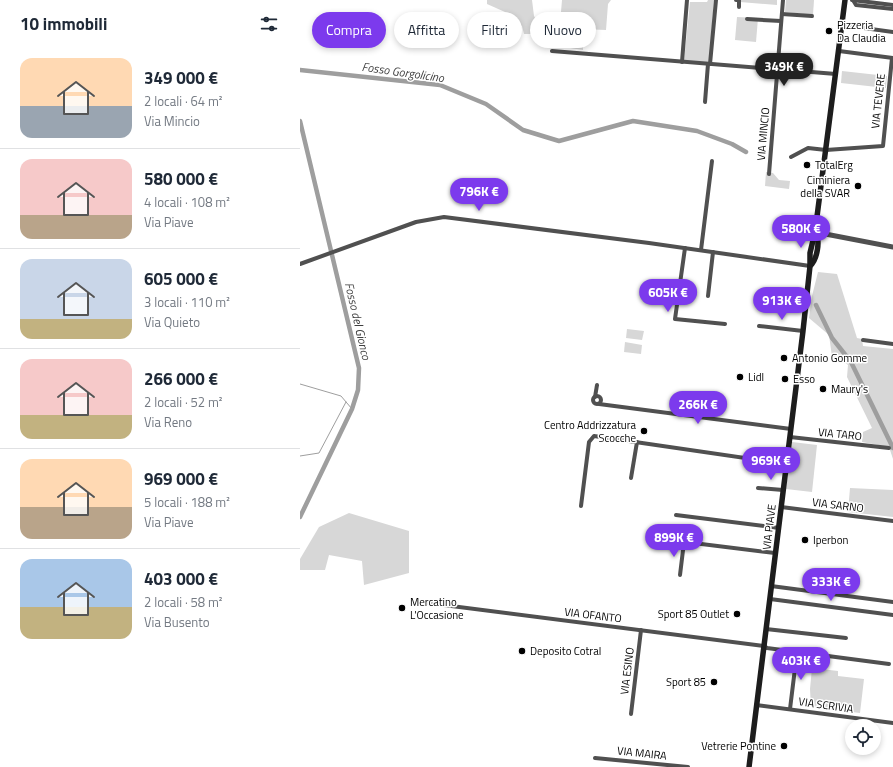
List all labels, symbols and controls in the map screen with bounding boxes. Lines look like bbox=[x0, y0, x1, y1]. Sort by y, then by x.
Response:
text: 10 immobili bbox=[20, 11, 107, 37]
chip: Compra bbox=[312, 12, 386, 48]
chip: Affitta bbox=[394, 12, 459, 48]
chip: Filtri bbox=[467, 12, 522, 48]
chip: Nuovo bbox=[530, 12, 596, 48]
icon: filters bbox=[258, 13, 280, 35]
place label: Pizzeria Da Claudia bbox=[837, 17, 886, 46]
marker: Pizzeria Da Claudia bbox=[824, 26, 834, 36]
pin: 349K € bbox=[751, 53, 817, 87]
text: 349K € bbox=[764, 56, 804, 76]
water label: Fosso Gorgolicino bbox=[361, 57, 446, 87]
text: 349 000 € bbox=[144, 65, 218, 91]
street label: VIA TEVERE bbox=[867, 73, 889, 129]
icon: home bbox=[52, 74, 100, 122]
text: 2 locali · 64 m² bbox=[144, 91, 223, 111]
street label: VIA MINCIO bbox=[753, 107, 773, 161]
text: Via Mincio bbox=[144, 111, 200, 131]
place label: TotalErg bbox=[815, 157, 853, 173]
marker: TotalErg bbox=[802, 160, 812, 170]
text: 580 000 € bbox=[144, 166, 218, 192]
place label: Ciminiera della SVAR bbox=[800, 172, 850, 201]
icon: home bbox=[52, 175, 100, 223]
pin: 796K € bbox=[446, 178, 512, 212]
text: 796K € bbox=[459, 181, 499, 201]
marker: Ciminiera della SVAR bbox=[853, 181, 863, 191]
text: 4 locali · 108 m² bbox=[144, 192, 230, 212]
text: Via Piave bbox=[144, 212, 194, 232]
pin: 580K € bbox=[768, 215, 834, 249]
text: 580K € bbox=[781, 218, 821, 238]
text: 605 000 € bbox=[144, 266, 218, 292]
icon: home bbox=[52, 275, 100, 323]
pin: 605K € bbox=[635, 279, 701, 313]
water label: Fosso del Gionco bbox=[340, 280, 376, 363]
text: 605K € bbox=[648, 282, 688, 302]
pin: 913K € bbox=[749, 287, 815, 321]
text: 913K € bbox=[762, 290, 802, 310]
text: 3 locali · 110 m² bbox=[144, 292, 230, 312]
text: Via Quieto bbox=[144, 312, 200, 332]
place label: Antonio Gomme bbox=[792, 350, 868, 366]
marker: Antonio Gomme bbox=[779, 353, 789, 363]
text: 266 000 € bbox=[144, 366, 218, 392]
place label: Lidl bbox=[748, 369, 764, 385]
place label: Esso bbox=[793, 371, 815, 387]
marker: Lidl bbox=[735, 372, 745, 382]
marker: Esso bbox=[780, 374, 790, 384]
icon: home bbox=[52, 375, 100, 423]
place label: Maury's bbox=[831, 381, 868, 397]
marker: Maury's bbox=[818, 384, 828, 394]
pin: 266K € bbox=[665, 391, 731, 425]
text: 2 locali · 52 m² bbox=[144, 392, 223, 412]
text: 266K € bbox=[678, 394, 718, 414]
text: Via Reno bbox=[144, 412, 192, 432]
place label: Centro Addrizzatura Scocche bbox=[544, 417, 636, 446]
street label: VIA TARO bbox=[817, 424, 863, 444]
marker: Centro Addrizzatura Scocche bbox=[639, 426, 649, 436]
pin: 969K € bbox=[738, 447, 804, 481]
text: 969K € bbox=[751, 450, 791, 470]
text: 969 000 € bbox=[144, 466, 218, 492]
icon: home bbox=[52, 475, 100, 523]
text: 5 locali · 188 m² bbox=[144, 492, 230, 512]
street label: VIA SARNO bbox=[811, 494, 865, 516]
street label: VIA PIAVE bbox=[758, 503, 780, 551]
text: Via Piave bbox=[144, 512, 194, 532]
pin: 899K € bbox=[641, 524, 707, 558]
text: 899K € bbox=[654, 527, 694, 547]
place label: Iperbon bbox=[813, 532, 848, 548]
marker: Iperbon bbox=[800, 535, 810, 545]
text: 403 000 € bbox=[144, 566, 218, 592]
pin: 333K € bbox=[798, 568, 864, 602]
text: 333K € bbox=[811, 571, 851, 591]
icon: home bbox=[52, 575, 100, 623]
text: 2 locali · 58 m² bbox=[144, 592, 223, 612]
place label: Mercatino L'Occasione bbox=[410, 594, 464, 623]
marker: Mercatino L'Occasione bbox=[397, 603, 407, 613]
street label: VIA OFANTO bbox=[563, 604, 623, 626]
place label: Sport 85 Outlet bbox=[658, 606, 729, 622]
marker: Sport 85 Outlet bbox=[732, 609, 742, 619]
text: Via Busento bbox=[144, 612, 210, 632]
place label: Deposito Cotral bbox=[530, 643, 601, 659]
marker: Deposito Cotral bbox=[517, 646, 527, 656]
street label: VIA ESINO bbox=[616, 646, 638, 696]
pin: 403K € bbox=[768, 647, 834, 681]
text: 403K € bbox=[781, 650, 821, 670]
place label: Sport 85 bbox=[666, 674, 706, 690]
marker: Sport 85 bbox=[709, 677, 719, 687]
street label: VIA SCRIVIA bbox=[798, 693, 855, 717]
map controls bbox=[845, 719, 881, 755]
button: locate bbox=[845, 719, 881, 755]
place label: Vetrerie Pontine bbox=[701, 738, 776, 754]
marker: Vetrerie Pontine bbox=[779, 741, 789, 751]
street label: VIA MAIRA bbox=[616, 742, 668, 764]

